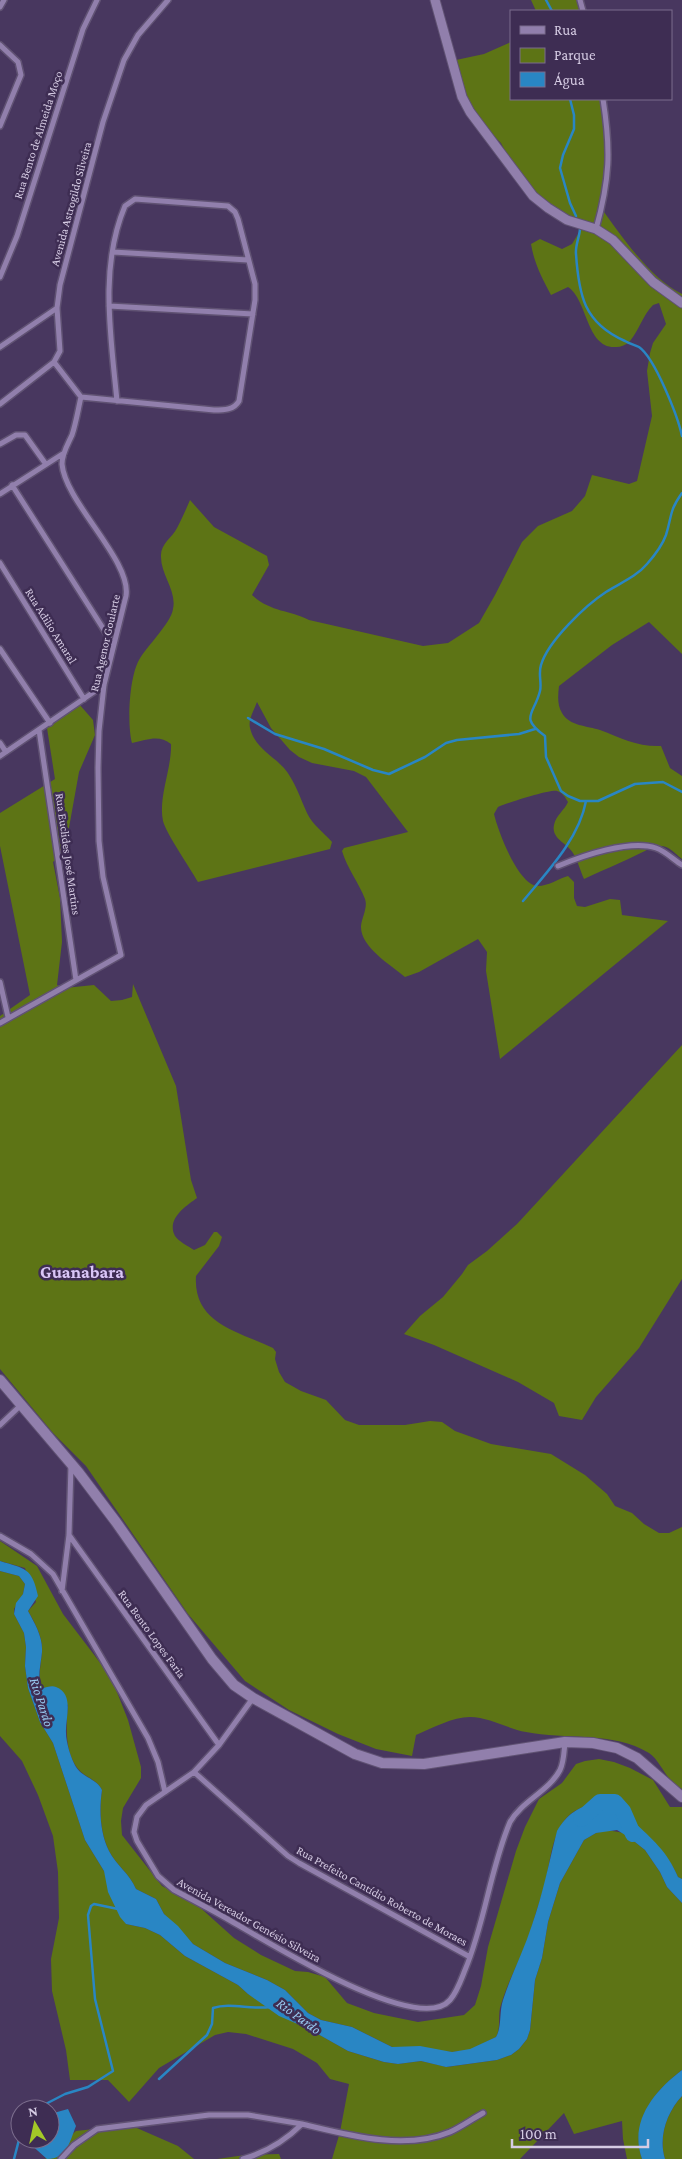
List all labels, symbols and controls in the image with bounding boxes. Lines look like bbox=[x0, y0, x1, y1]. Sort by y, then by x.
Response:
legend bbox=[510, 10, 672, 100]
text: Rua bbox=[554, 22, 577, 38]
text: Parque bbox=[554, 47, 596, 64]
street label: Rua Bento de Almeida Moço bbox=[11, 69, 65, 201]
text: Água bbox=[554, 72, 585, 89]
street label: Avenida Astrogildo Silveira bbox=[48, 140, 94, 268]
street label: Rua Adilio Amaral bbox=[22, 586, 80, 666]
street label: Rua Agenor Goularte bbox=[87, 593, 123, 693]
street label: Rua Euclides José Martins bbox=[53, 792, 84, 916]
district label: Guanabara bbox=[40, 1262, 124, 1282]
street label: Rua Bento Lopes Faria bbox=[115, 1587, 189, 1681]
water label: Rio Pardo bbox=[27, 1675, 57, 1729]
street label: Rua Prefeito Cantídio Roberto de Moraes bbox=[294, 1843, 470, 1949]
street label: Avenida Vereador Genésio Silveira bbox=[175, 1875, 324, 1966]
water label: Rio Pardo bbox=[274, 1995, 324, 2037]
north arrow bbox=[10, 2099, 60, 2149]
text: N bbox=[27, 2102, 39, 2120]
scale bar bbox=[512, 2116, 648, 2148]
text: 100 m bbox=[520, 2126, 557, 2142]

